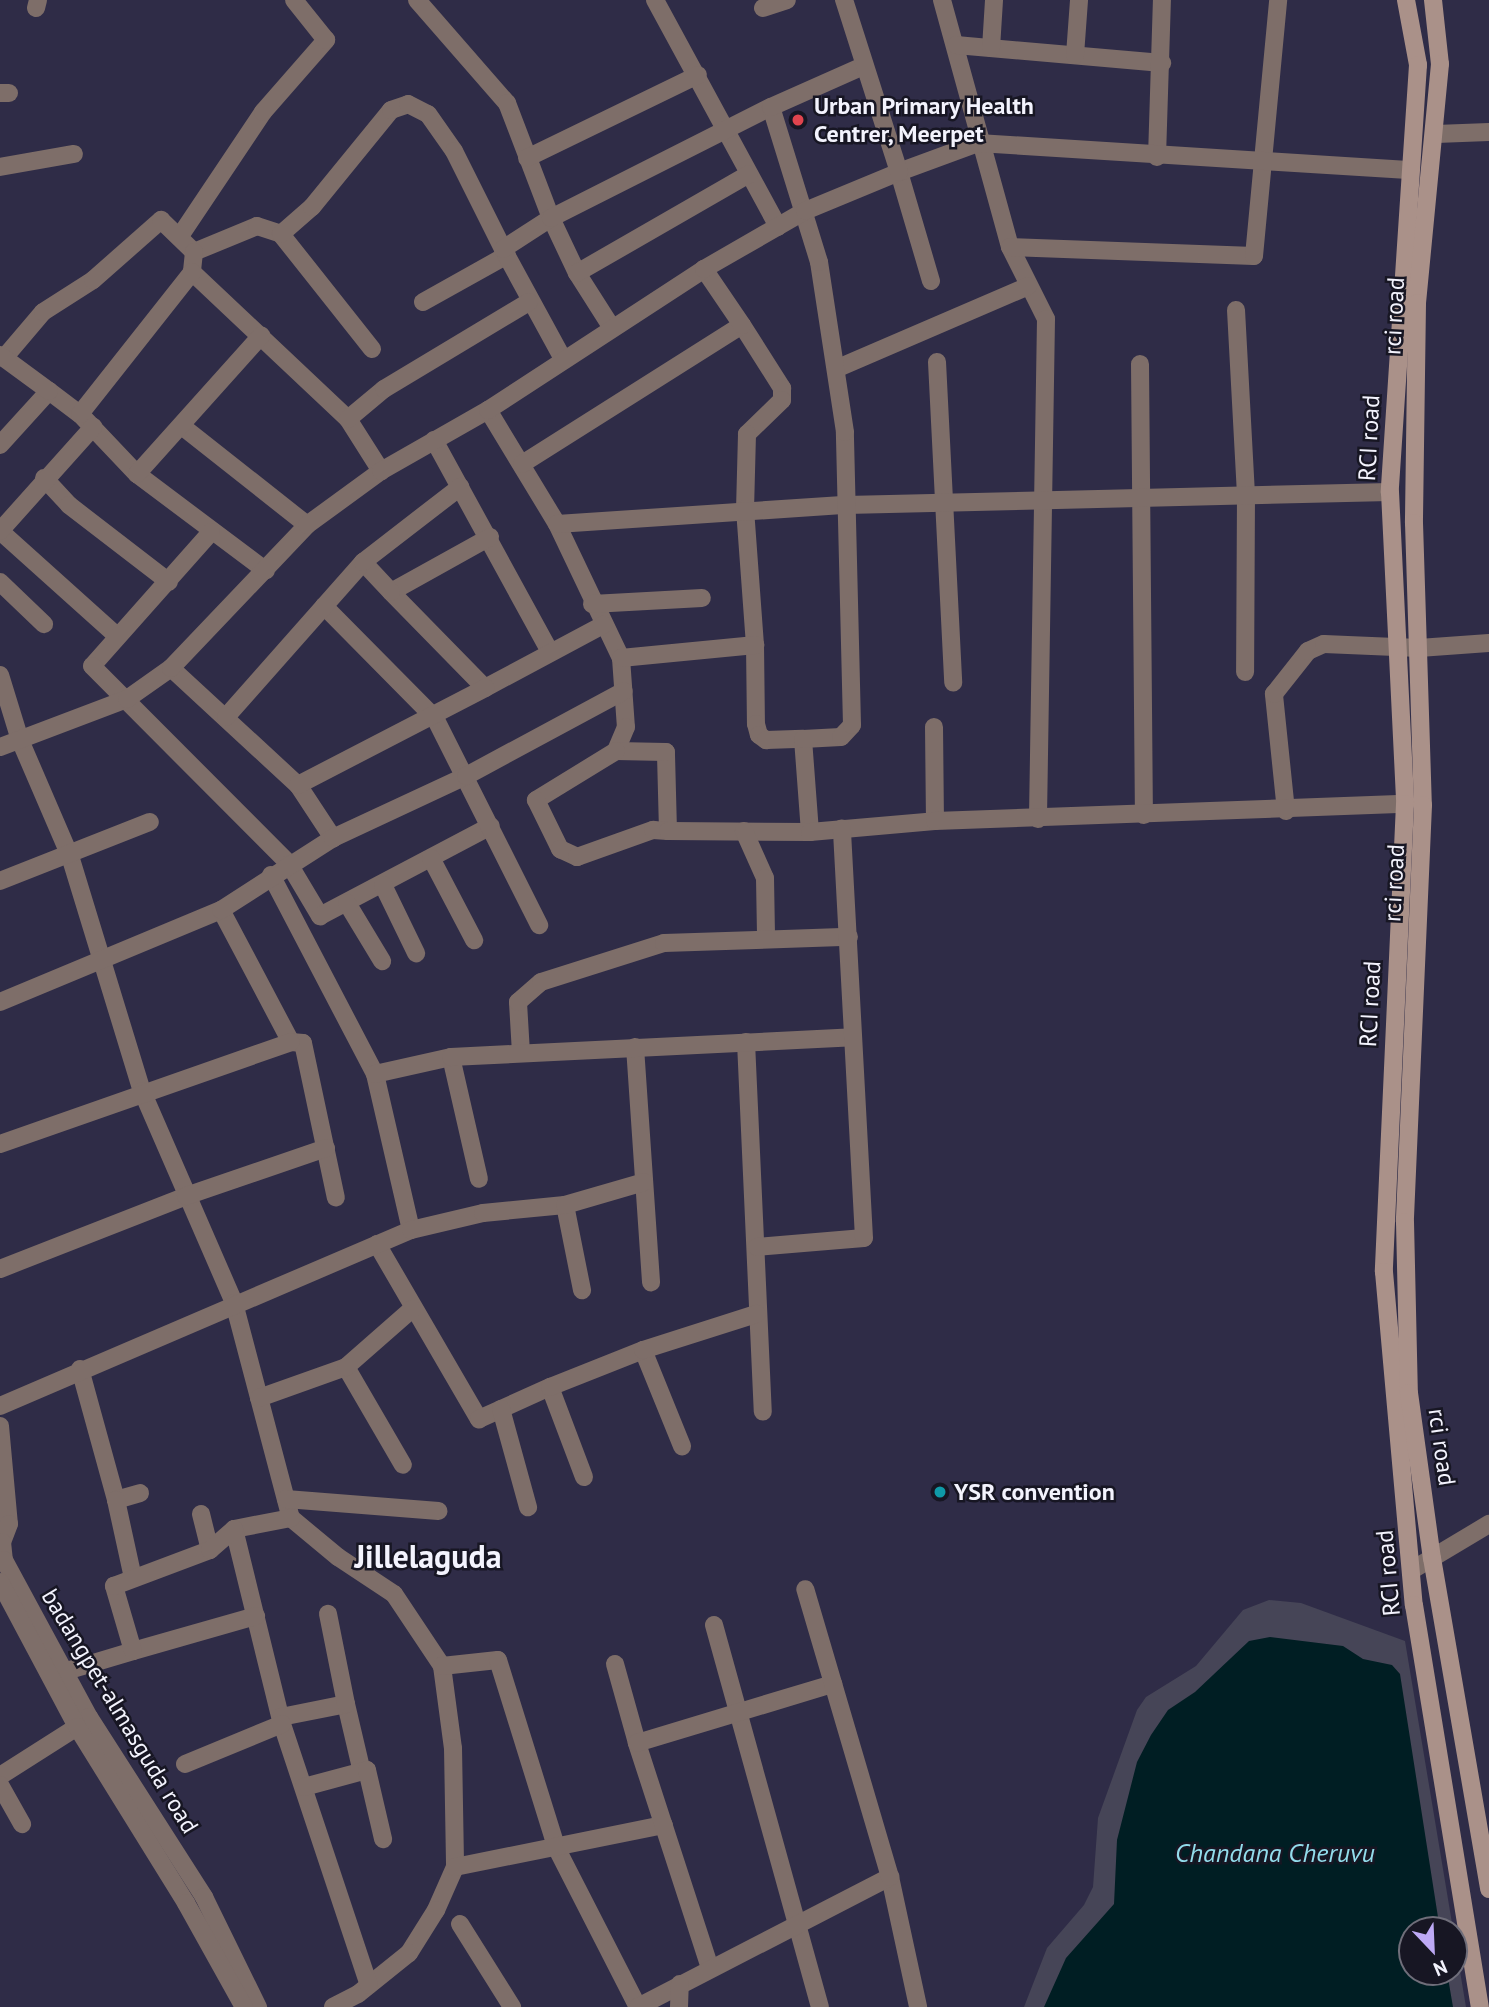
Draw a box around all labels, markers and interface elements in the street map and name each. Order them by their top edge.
place label: Urban Primary Health Centrer, Meerpet [814,92,1035,148]
marker: Urban Primary Health Centrer, Meerpet [788,110,808,130]
street label: rci road [1378,276,1410,356]
street label: RCI road [1352,394,1386,482]
street label: rci road [1378,843,1410,923]
street label: RCI road [1353,960,1387,1048]
street label: rci road [1422,1407,1462,1487]
place label: YSR convention [954,1478,1115,1506]
marker: YSR convention [932,1484,948,1500]
street label: RCI road [1370,1529,1406,1617]
district label: Jillelaguda [354,1537,502,1575]
street label: badangpet-almasguda road [36,1584,204,1838]
water label: Chandana Cheruvu [1175,1837,1375,1869]
north arrow [1398,1916,1468,1986]
text: N [1430,1955,1451,1982]

